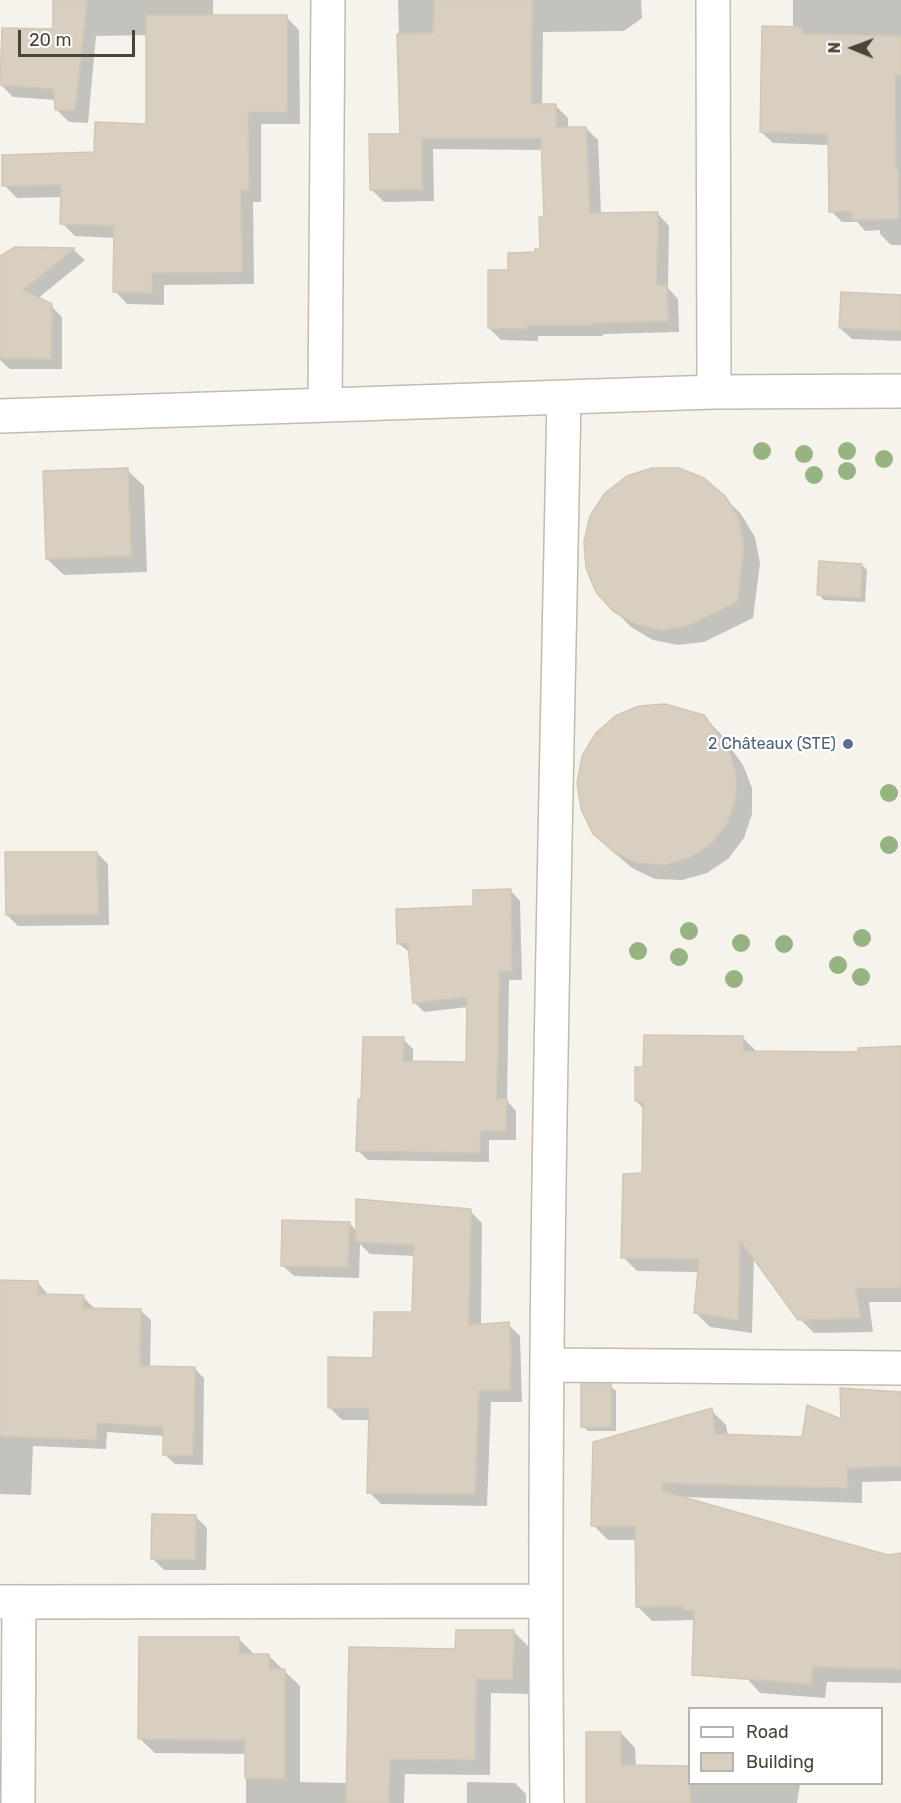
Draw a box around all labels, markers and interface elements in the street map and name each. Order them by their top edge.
scale bar [21,18,138,56]
north arrow [823,18,883,78]
text: 20 m [29,29,71,51]
text: N [825,42,844,54]
place label: 2 Châteaux (STE) [708,734,836,754]
marker: 2 Châteaux (STE) [841,737,855,751]
legend [688,1707,883,1785]
text: Road [746,1721,789,1743]
text: Building [746,1751,814,1773]

